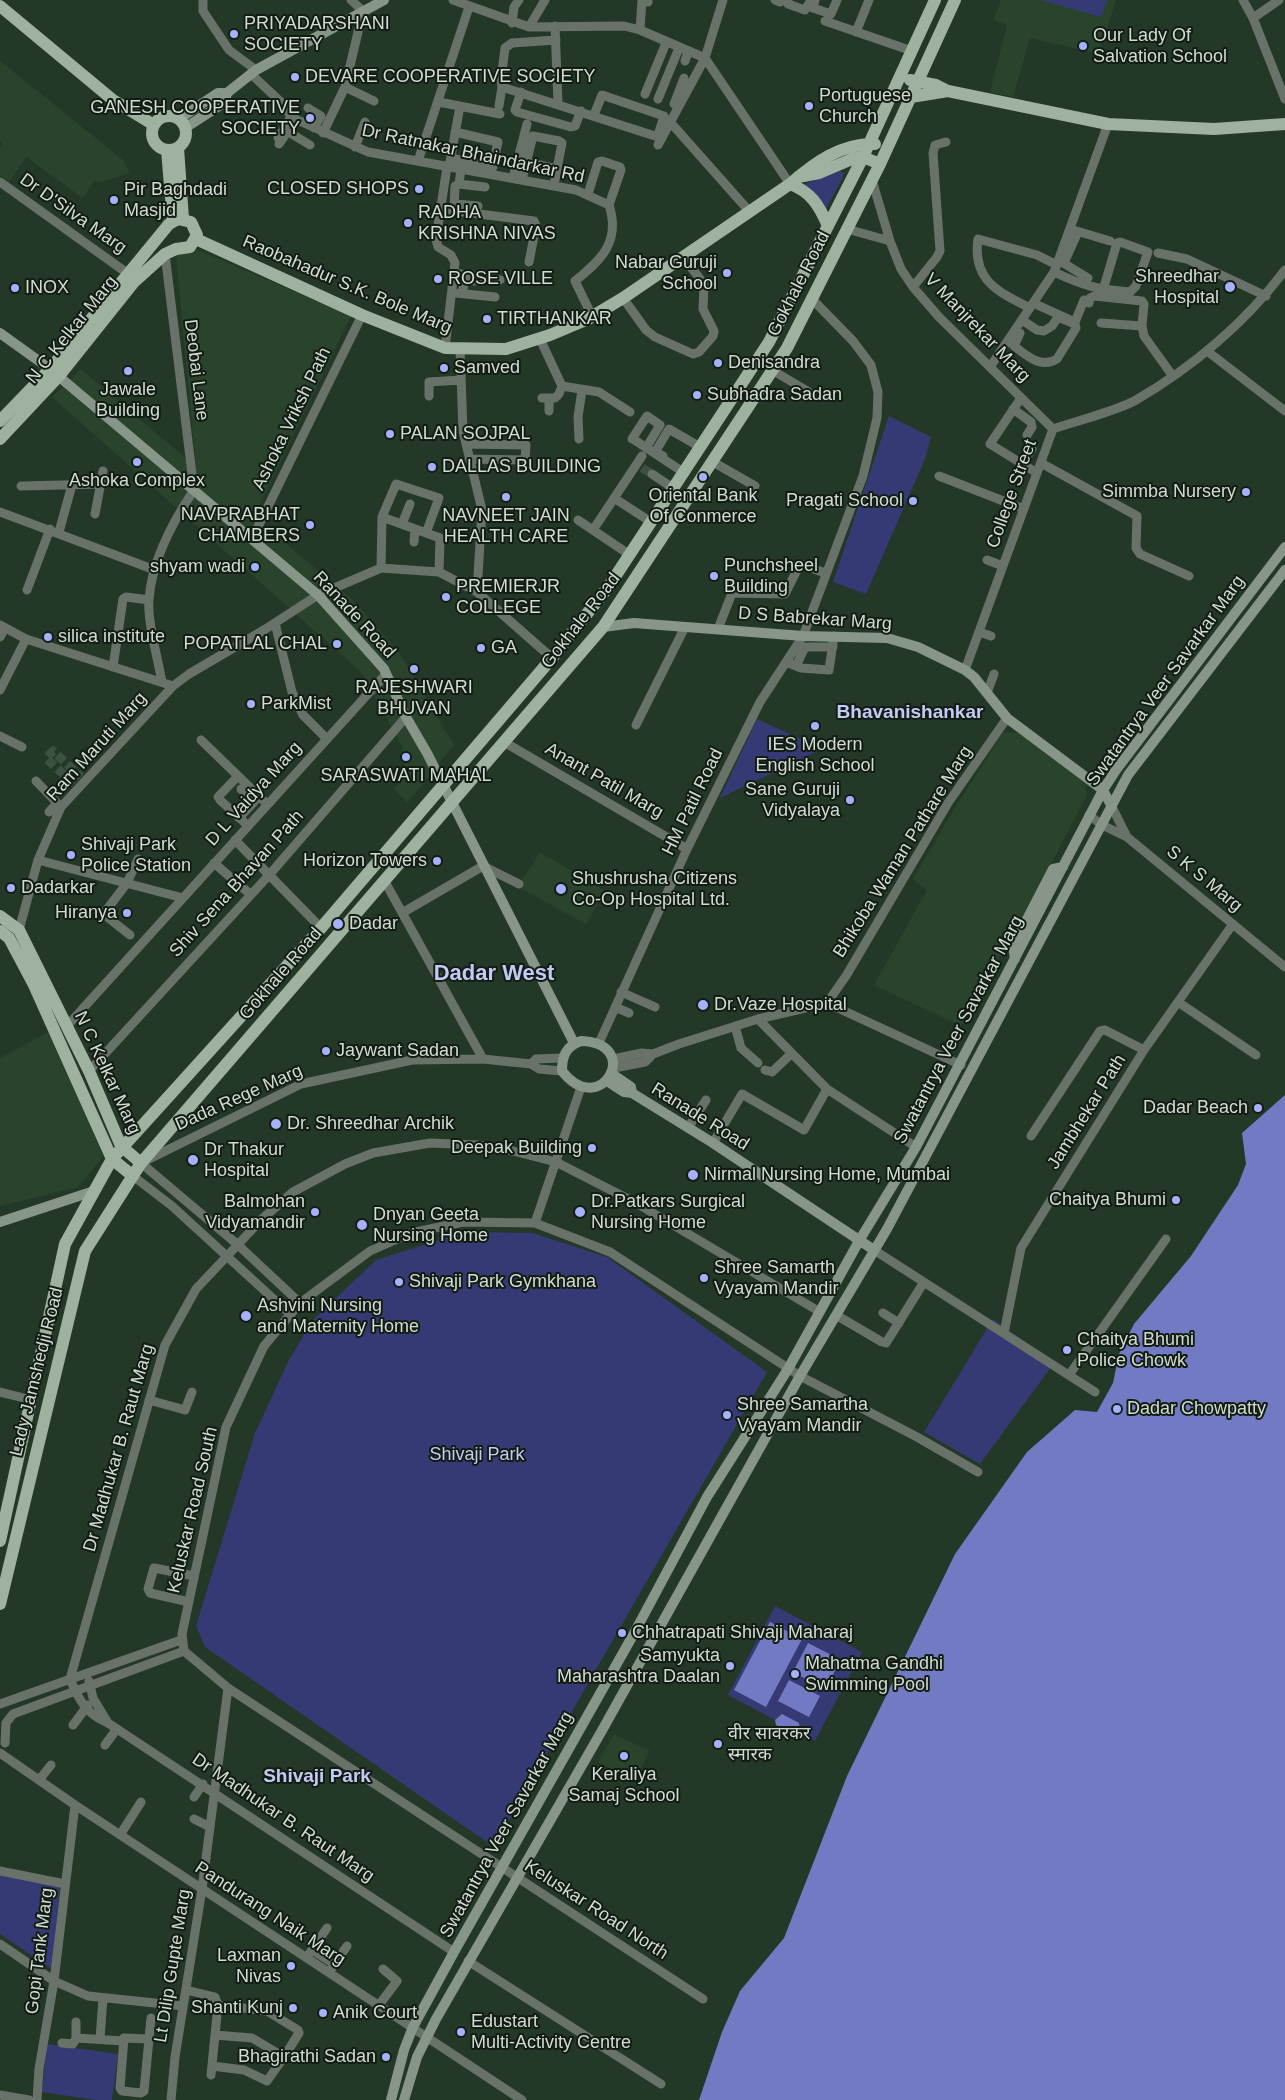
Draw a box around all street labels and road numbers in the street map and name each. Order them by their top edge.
street label: Dr Ratnakar Bhaindarkar Rd [360,120,586,188]
street label: Dr D'Silva Marg [15,169,131,259]
street label: Gokhale Road [763,228,835,340]
street label: Raobahadur S.K. Bole Marg [239,231,455,339]
street label: V Manjrekar Marg [920,269,1034,387]
street label: N C Kelkar Marg [22,272,122,388]
street label: Deobai Lane [179,318,213,422]
street label: Ashoka Vriksh Path [248,344,336,494]
street label: College Street [982,437,1042,551]
street label: Ranade Road [308,567,400,663]
street label: Gokhale Road [537,569,625,673]
street label: Swatantrya Veer Savarkar Marg [1082,571,1250,791]
street label: D S Babrekar Marg [737,603,893,635]
street label: Ram Maruti Marg [42,688,152,806]
street label: D L Vaidya Marg [202,737,306,851]
street label: Anant Patil Marg [541,738,667,824]
street label: Bhikoba Waman Pathare Marg [829,742,977,962]
street label: HM Patil Road [658,745,728,859]
street label: Shiv Sena Bhavan Path [165,806,309,962]
street label: S K S Marg [1162,841,1246,917]
street label: Swatantrya Veer Savarkar Marg [890,912,1028,1148]
street label: Gokhale Road [235,923,327,1025]
street label: N C Kelkar Marg [69,1008,145,1138]
street label: Jambhekar Path [1043,1051,1131,1173]
street label: Dada Rege Marg [172,1060,306,1136]
street label: Ranade Road [647,1078,753,1156]
street label: Lady Jamshedji Road [6,1285,68,1459]
street label: Dr Madhukar B. Raut Marg [79,1342,159,1554]
street label: Keluskar Road South [163,1425,223,1595]
street label: Swatantrya Veer Savarkar Marg [436,1708,578,1942]
street label: Dr Madhukar B. Raut Marg [188,1749,378,1887]
street label: Keluskar Road North [520,1855,672,1965]
street label: Pandurang Naik Marg [191,1857,349,1971]
street label: Gopi Tank Marg [22,1887,58,2015]
street label: Lt Dilip Gupte Marg [150,1888,196,2044]

